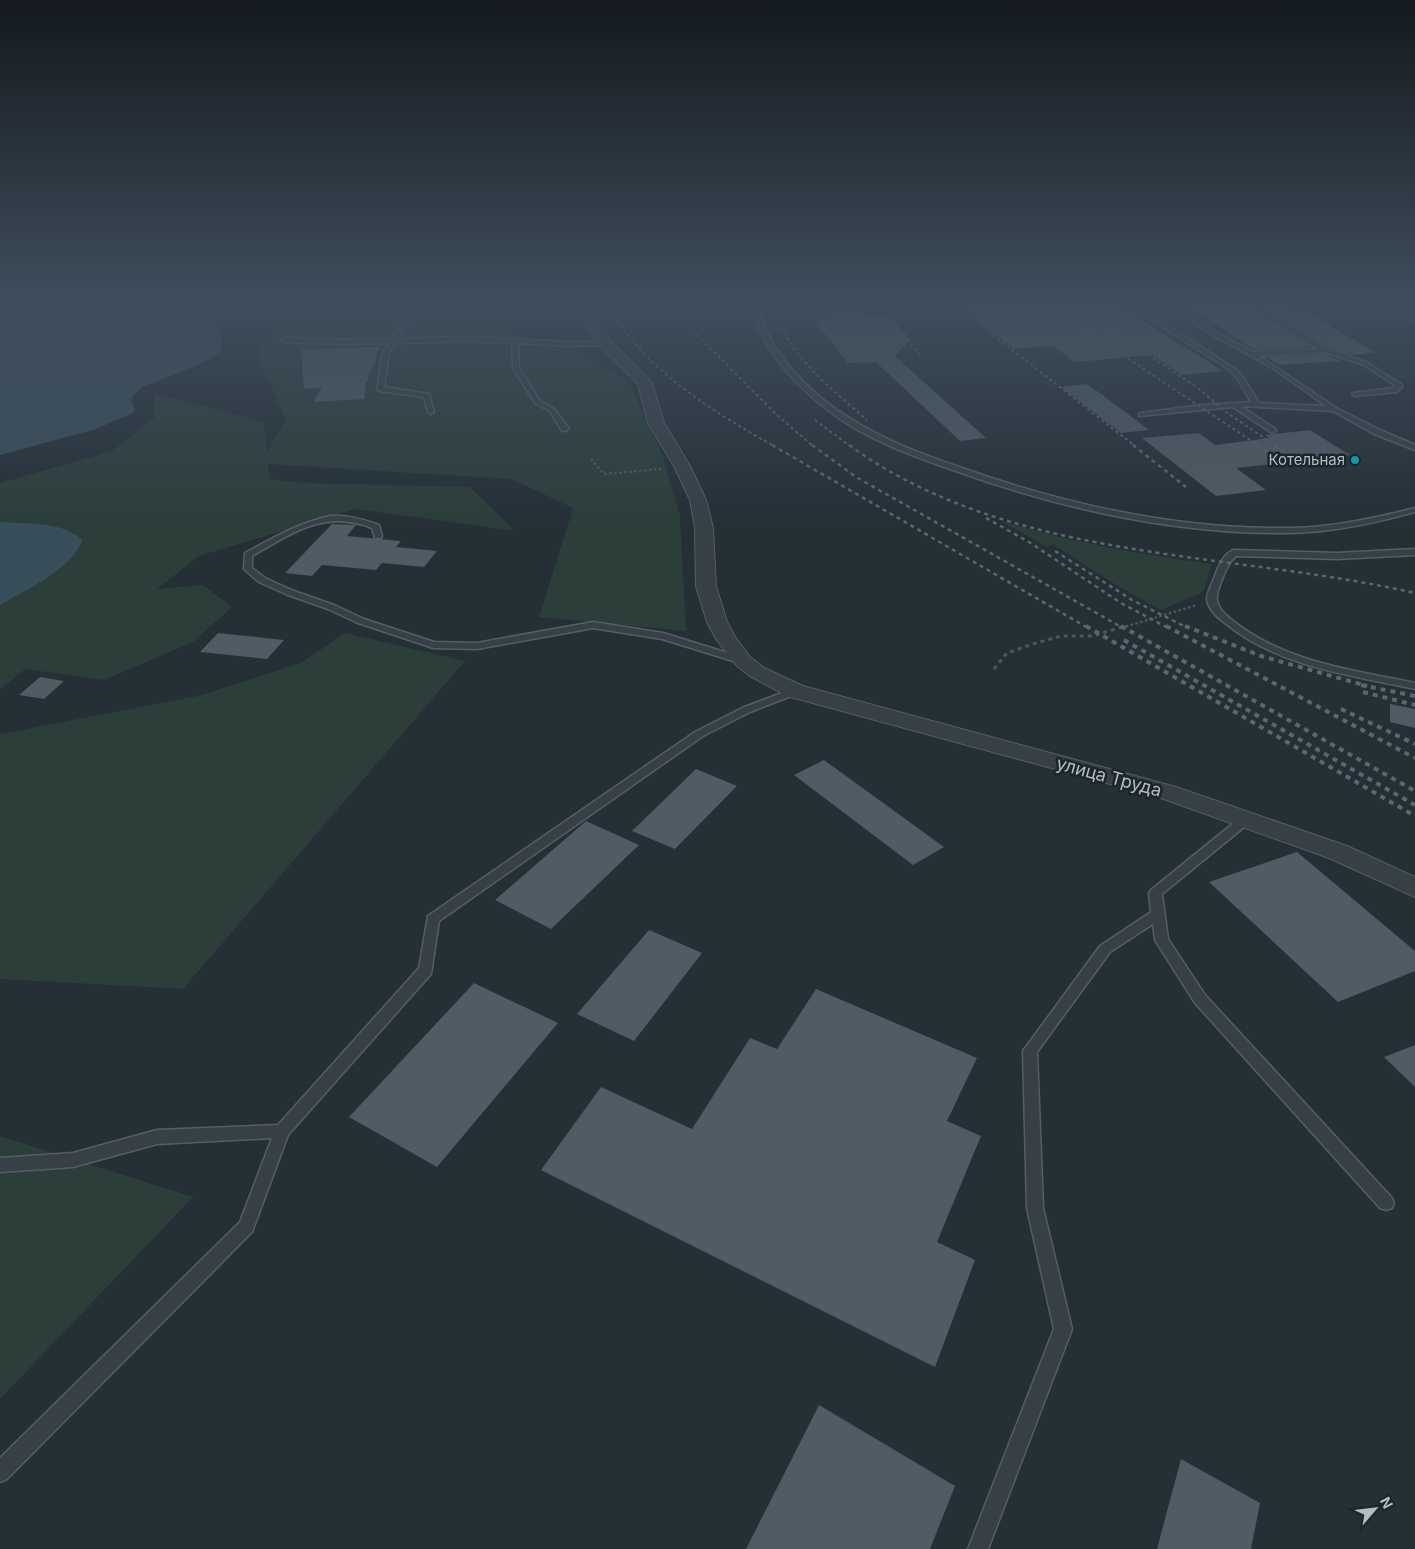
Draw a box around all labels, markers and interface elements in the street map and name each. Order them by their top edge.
place label: Котельная [1268,450,1345,469]
marker: Котельная [1349,454,1361,466]
street label: улица Труда [1054,752,1164,801]
north arrow [1350,1484,1400,1534]
text: N [1377,1494,1397,1511]

